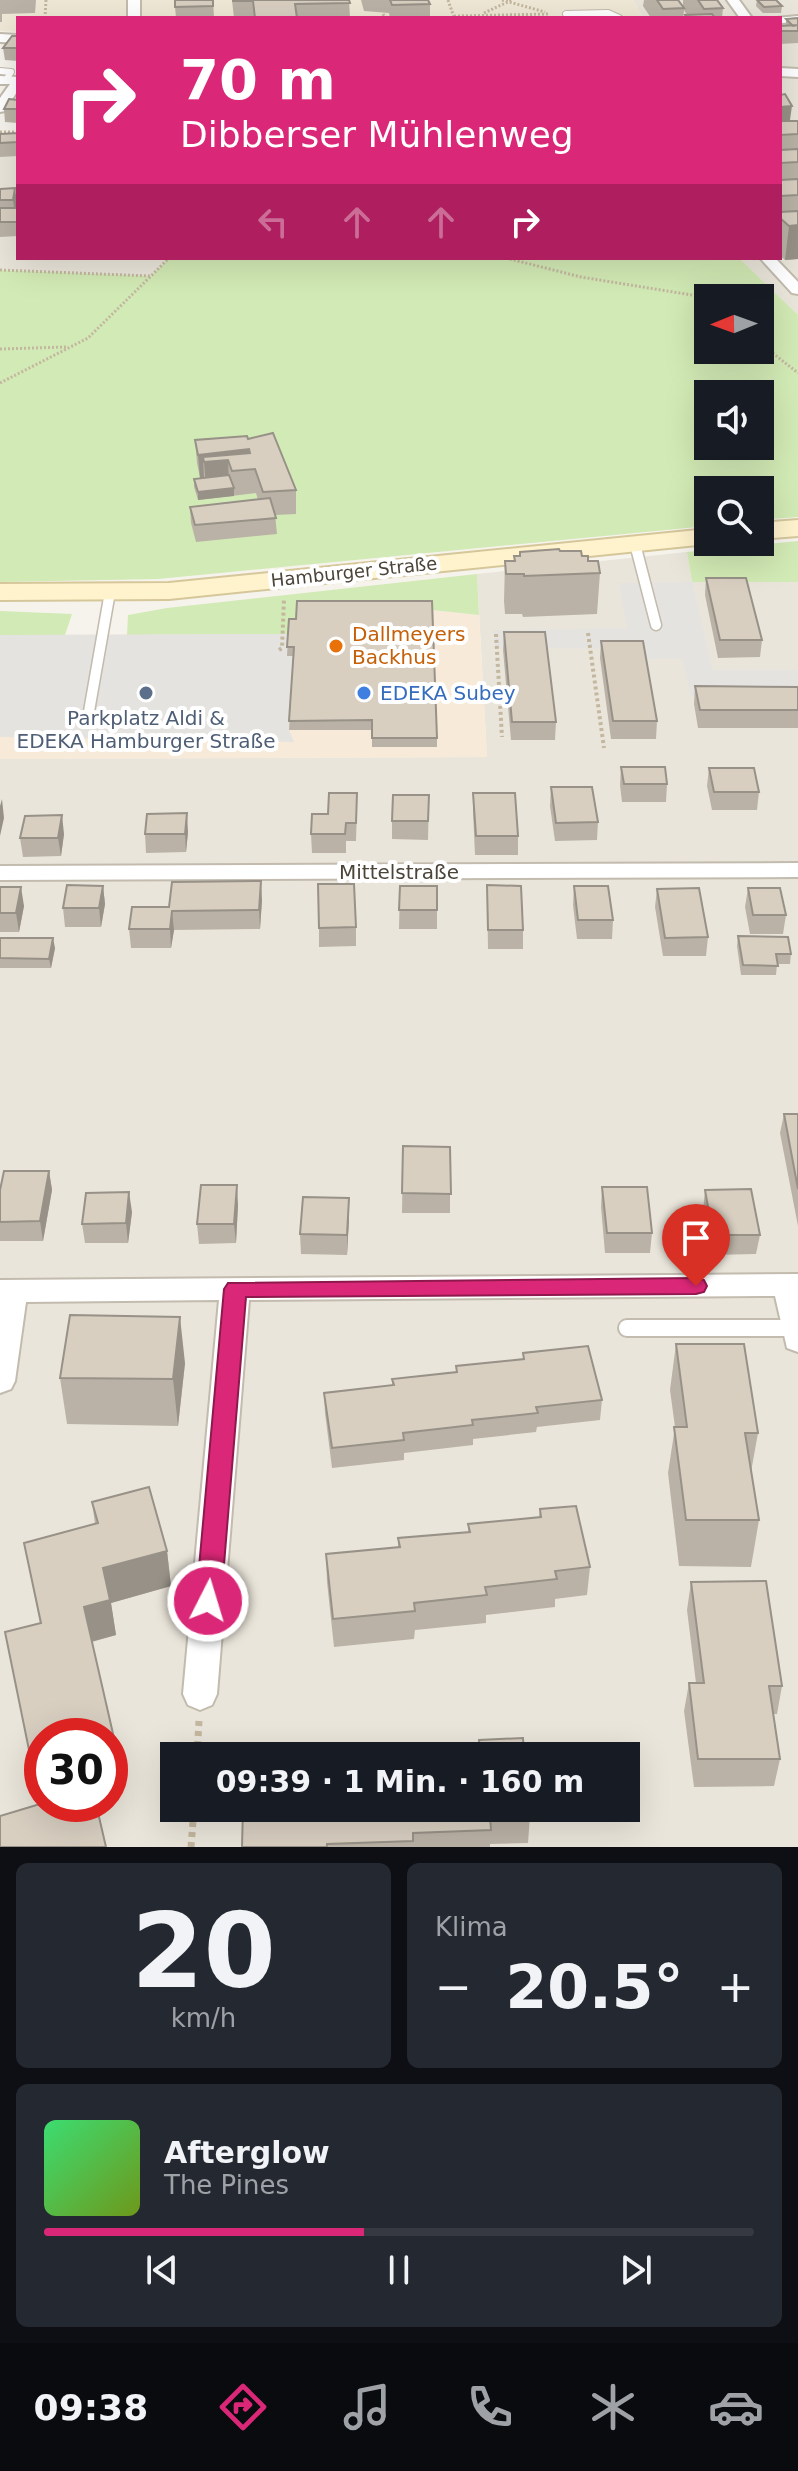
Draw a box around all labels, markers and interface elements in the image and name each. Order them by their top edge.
text: 70 m [180,47,336,112]
icon: right [48,48,152,152]
text: Dibberser Mühlenweg [180,114,574,155]
icon: left [251,200,295,244]
icon: ahead [335,200,379,244]
icon: ahead [419,200,463,244]
icon: right [503,200,547,244]
north arrow [694,284,774,364]
map controls [694,284,774,556]
button: sound [694,380,774,460]
button: search [694,476,774,556]
street label: Hamburger Straße [270,552,438,591]
place label: Dallmeyers Backhus [352,622,465,669]
marker: Dallmeyers Backhus [327,637,345,655]
place label: EDEKA Subey [380,681,516,705]
marker: Parkplatz Aldi & EDEKA Hamburger Straße [137,684,155,702]
marker: EDEKA Subey [355,684,373,702]
place label: Parkplatz Aldi & EDEKA Hamburger Straße [17,706,276,753]
street label: Mittelstraße [339,860,459,884]
pin [662,1204,730,1286]
icon: arrive [674,1216,718,1260]
position arrow [166,1559,250,1643]
speed limit sign: 30 [24,1718,128,1822]
text: 09:39 · 1 Min. · 160 m [216,1764,584,1799]
text: 20 [131,1890,276,2012]
text: Klima [435,1912,508,1942]
text: 20.5° [505,1952,684,2022]
text: − [435,1961,472,2012]
text: + [717,1961,754,2012]
text: km/h [171,2003,236,2033]
text: Afterglow [164,2135,330,2170]
text: The Pines [164,2170,289,2200]
icon: previous [140,2248,184,2292]
icon: pause [377,2248,421,2292]
icon: next [614,2248,658,2292]
icon: directions [215,2379,271,2435]
icon: music [339,2379,395,2435]
icon: phone [462,2379,518,2435]
icon: climate [585,2379,641,2435]
icon: car [708,2379,764,2435]
text: 09:38 [34,2387,148,2428]

